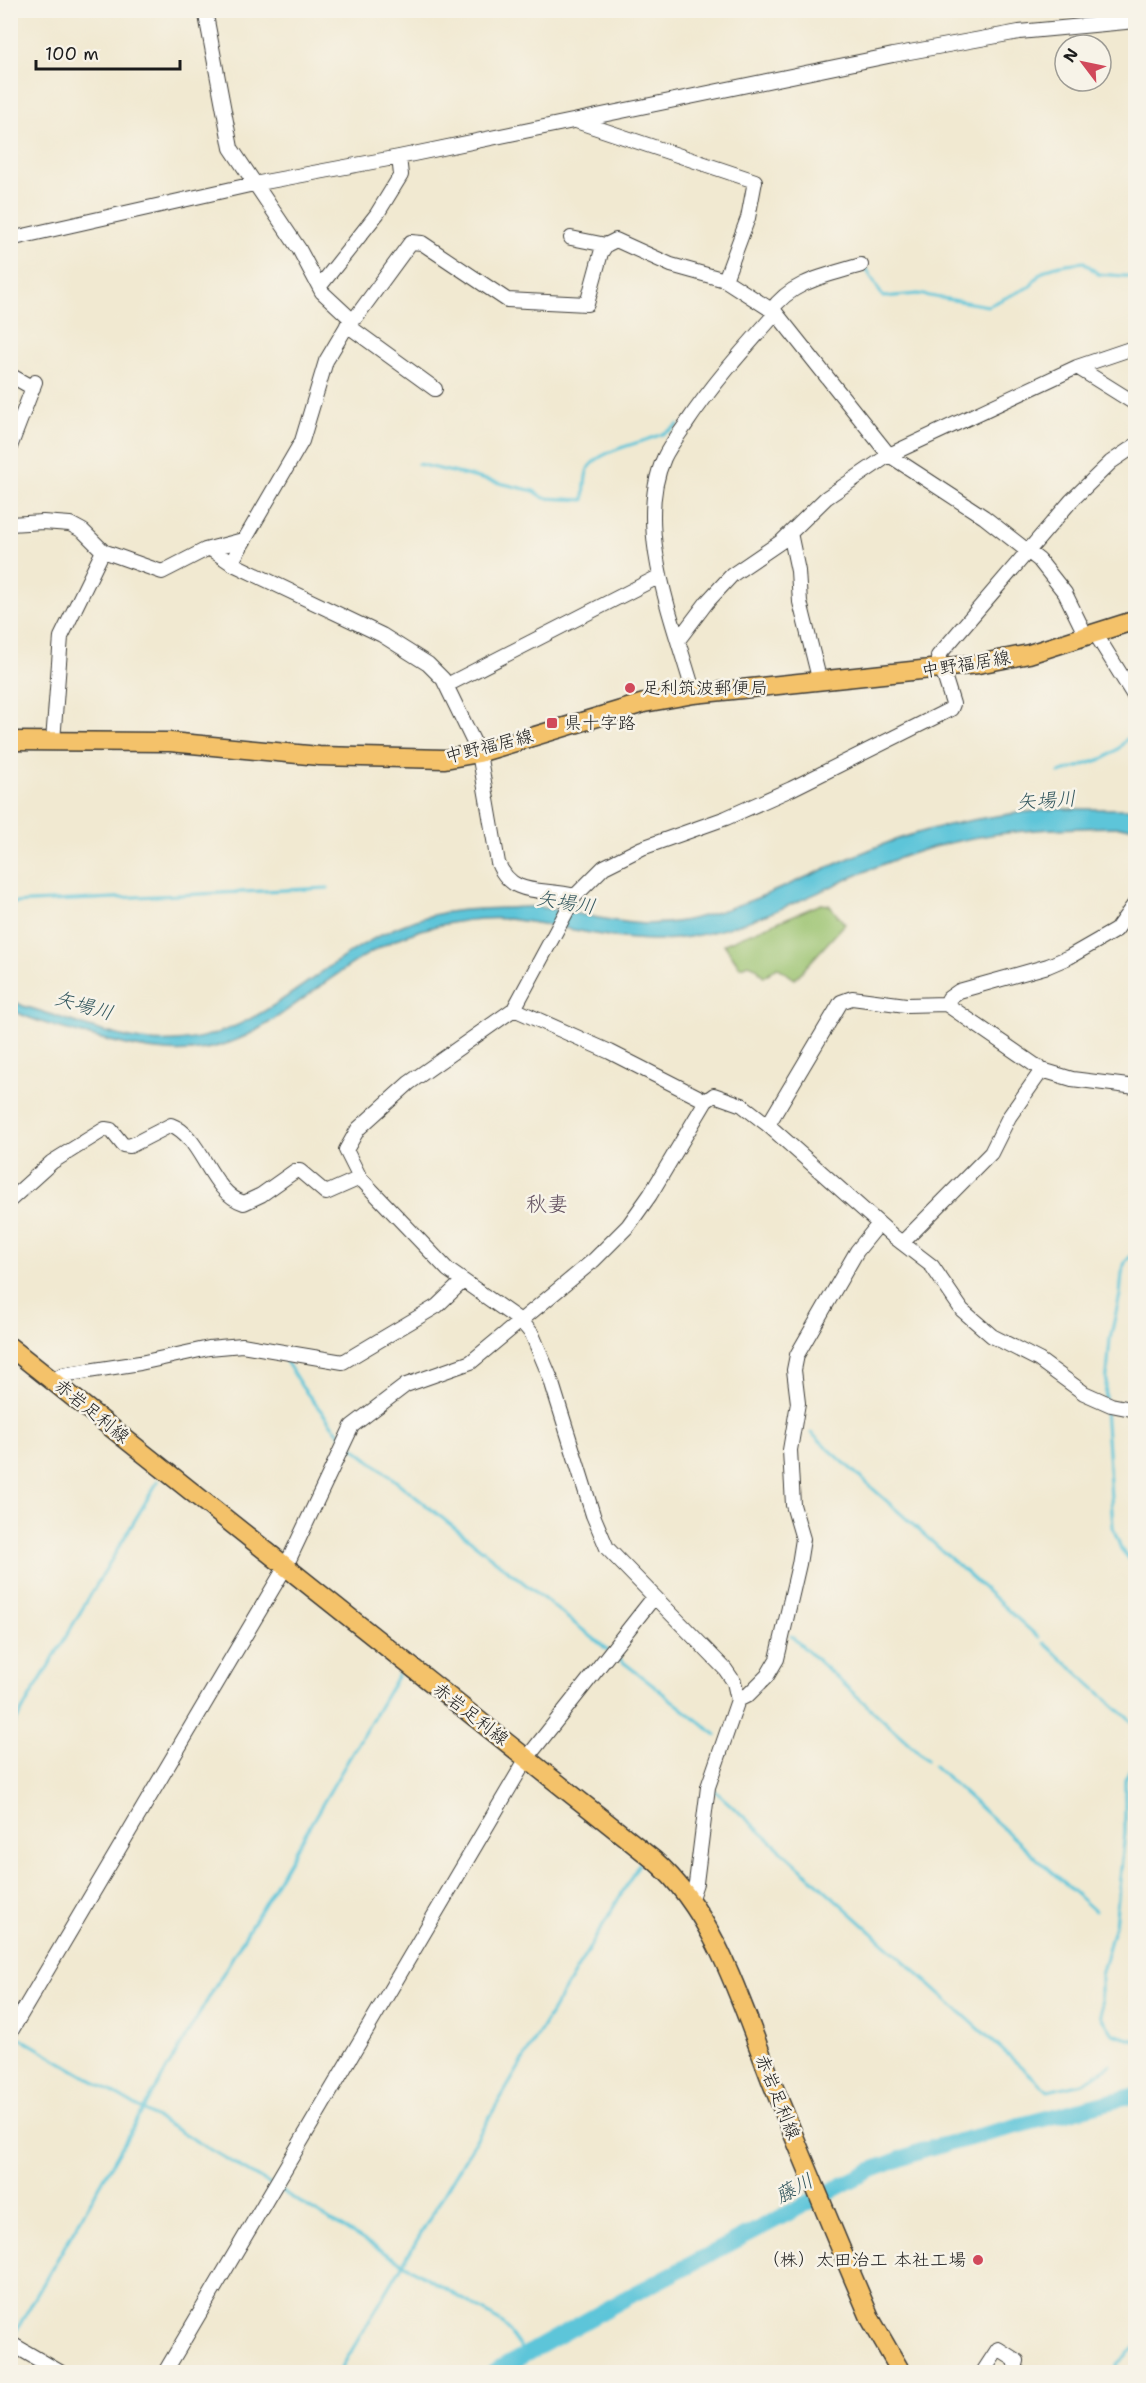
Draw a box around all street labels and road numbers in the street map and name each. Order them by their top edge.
street label: 中野福居線 [920,645,1012,683]
street label: 中野福居線 [442,723,536,769]
street label: 赤岩足利線 [49,1373,135,1449]
street label: 赤岩足利線 [428,1677,514,1751]
street label: 赤岩足利線 [750,2051,806,2143]

